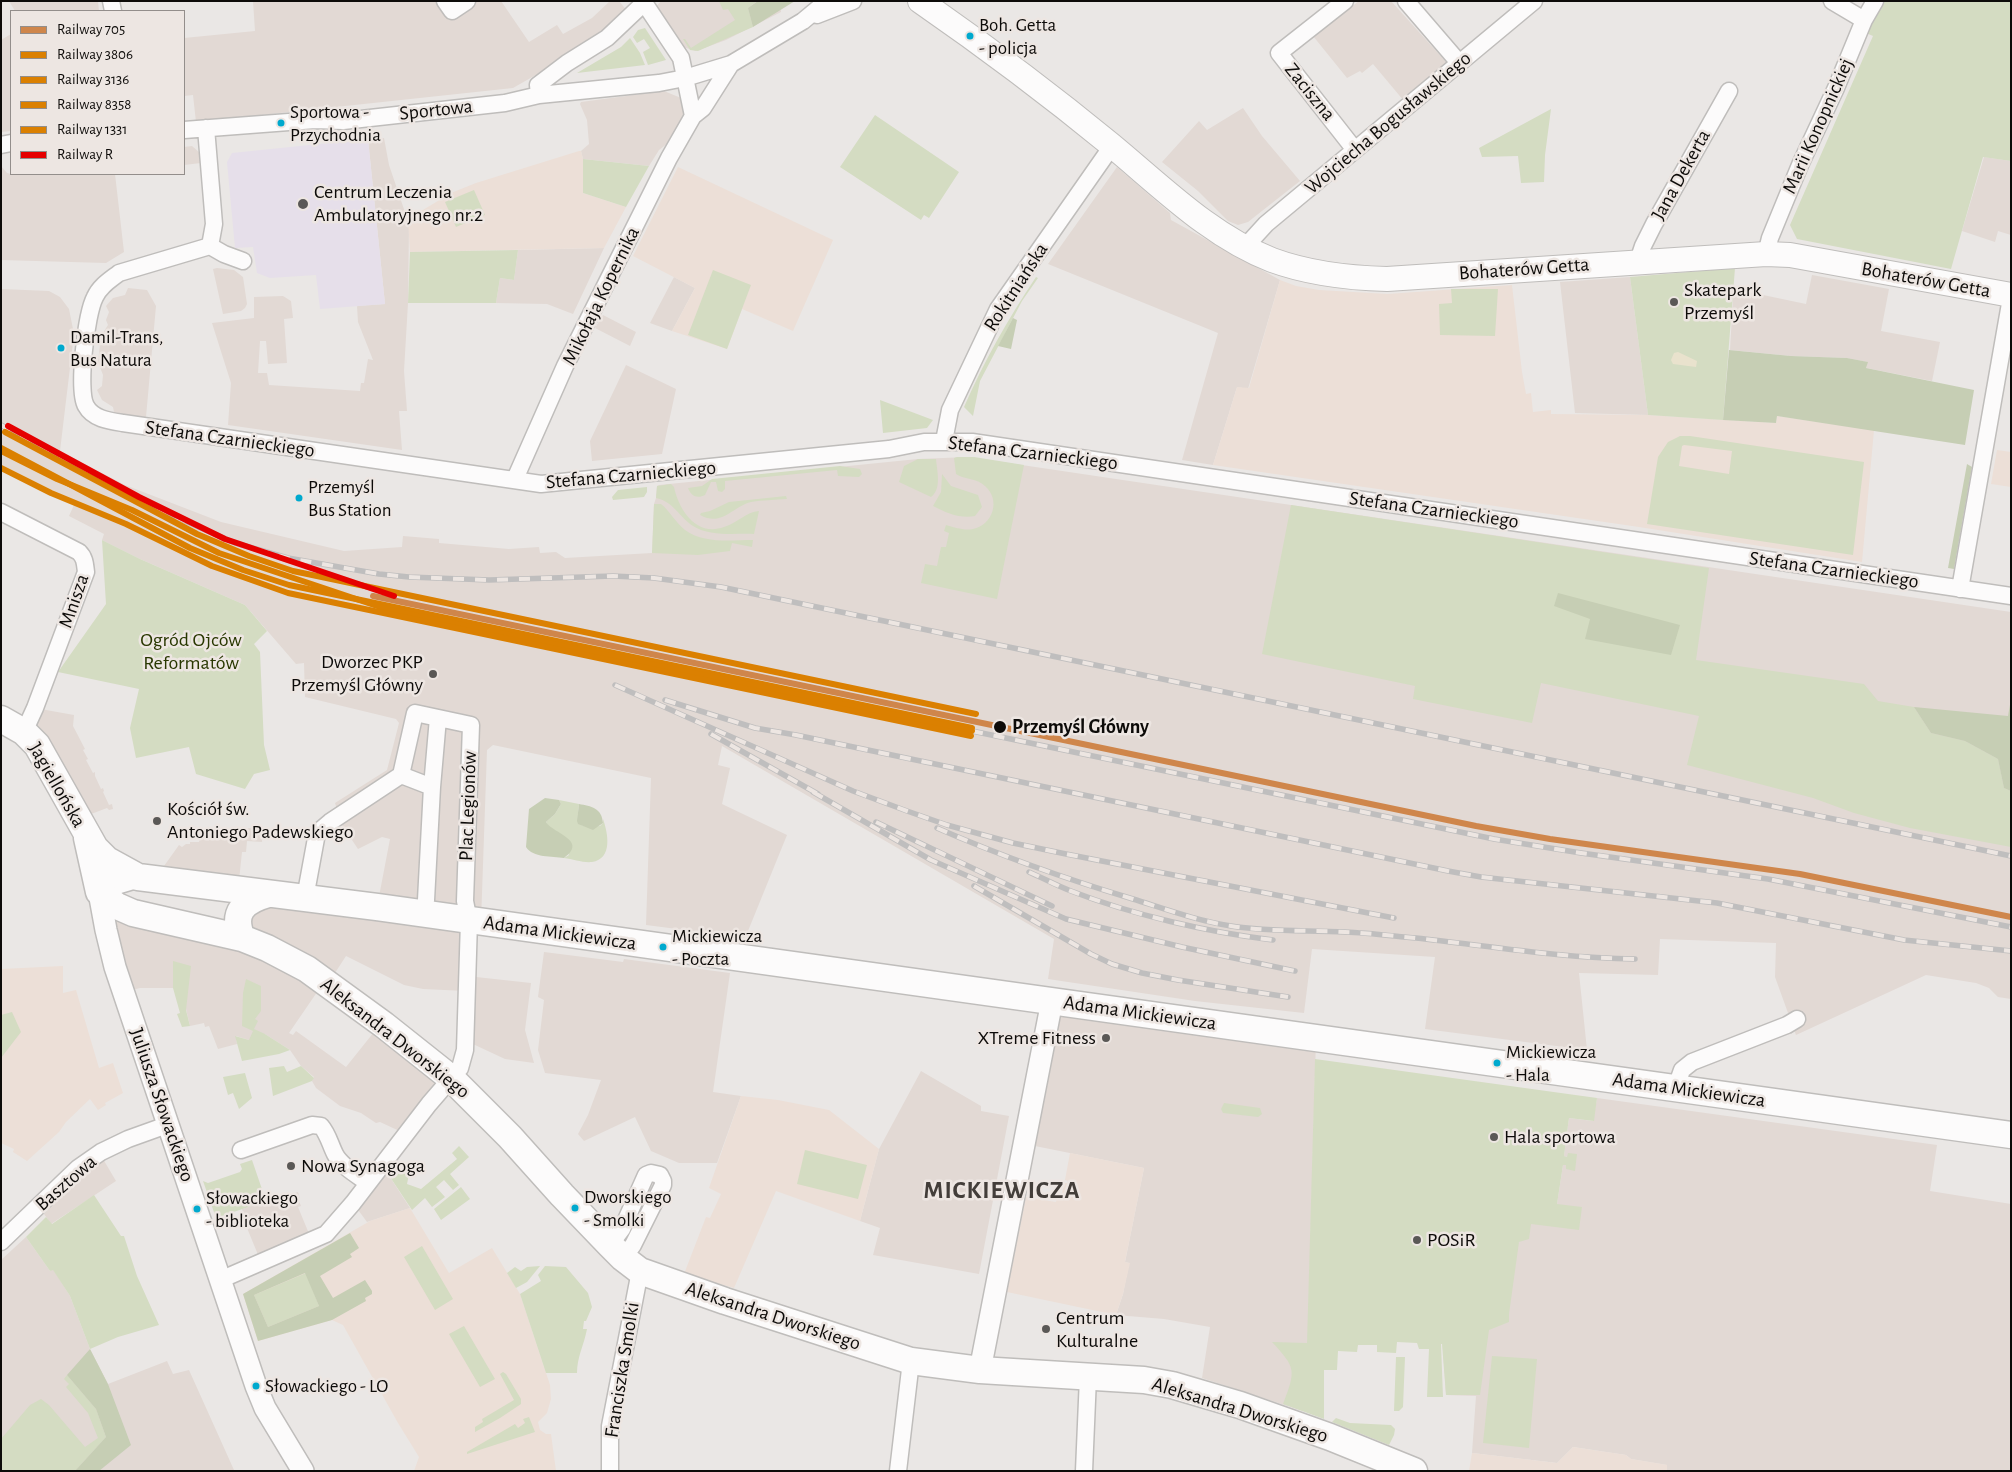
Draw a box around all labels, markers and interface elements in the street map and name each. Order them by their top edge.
legend [10,10,185,175]
place label: Boh. Getta - policja [979,14,1056,58]
text: Railway 705 [57,22,125,37]
marker: Boh. Getta - policja [965,31,975,41]
street label: Wojciecha Bogusławskiego [1300,46,1476,200]
text: Railway 3806 [57,47,133,62]
street label: Marii Konopnickiej [1777,55,1859,197]
street label: Zaciszna [1279,58,1341,126]
text: Railway 3136 [57,72,129,87]
street label: Sportowa [398,94,474,126]
text: Railway 8358 [57,97,131,112]
place label: Sportowa - Przychodnia [290,101,381,145]
marker: Sportowa - Przychodnia [276,118,286,128]
text: Railway 1331 [57,122,127,137]
street label: Jana Dekerta [1646,125,1716,225]
text: Railway R [57,147,113,162]
place label: Centrum Leczenia Ambulatoryjnego nr.2 [314,180,483,227]
marker: Centrum Leczenia Ambulatoryjnego nr.2 [296,197,310,211]
street label: Mikołaja Kopernika [557,223,645,369]
street label: Rokitniańska [979,238,1053,336]
street label: Bohaterów Getta [1458,252,1590,286]
street label: Bohaterów Getta [1859,257,1993,303]
place label: Skatepark Przemyśl [1684,278,1761,325]
marker: Skatepark Przemyśl [1668,296,1680,308]
place label: Damil-Trans, Bus Natura [70,326,163,370]
marker: Damil-Trans, Bus Natura [56,343,66,353]
street label: Stefana Czarnieckiego [144,415,316,463]
street label: Stefana Czarnieckiego [947,431,1119,475]
street label: Stefana Czarnieckiego [545,456,717,494]
place label: Przemyśl Bus Station [308,476,391,520]
street label: Stefana Czarnieckiego [1348,486,1520,534]
marker: Przemyśl Bus Station [294,493,304,503]
street label: Stefana Czarnieckiego [1748,546,1920,594]
street label: Mnisza [54,571,94,631]
park label: Ogród Ojców Reformatów [140,628,242,675]
place label: Dworzec PKP Przemyśl Główny [291,650,423,697]
marker: Dworzec PKP Przemyśl Główny [427,668,439,680]
place label: Przemyśl Główny [1012,715,1149,739]
marker: Przemyśl Główny [992,719,1008,735]
street label: Jagiellońska [23,738,91,832]
street label: Plac Legionów [454,751,482,861]
place label: Kościół św. Antoniego Padewskiego [167,797,354,844]
marker: Kościół św. Antoniego Padewskiego [151,815,163,827]
street label: Adama Mickiewicza [482,910,638,956]
place label: Mickiewicza - Poczta [672,925,762,969]
marker: Mickiewicza - Poczta [658,942,668,952]
street label: Aleksandra Dworskiego [316,972,474,1104]
street label: Adama Mickiewicza [1062,990,1218,1036]
street label: Juliusza Słowackiego [124,1025,200,1185]
place label: XTreme Fitness [977,1026,1096,1050]
marker: XTreme Fitness [1100,1032,1112,1044]
place label: Mickiewicza - Hala [1506,1041,1596,1085]
marker: Mickiewicza - Hala [1492,1058,1502,1068]
street label: Adama Mickiewicza [1611,1067,1767,1113]
place label: Hala sportowa [1504,1125,1616,1149]
marker: Hala sportowa [1488,1131,1500,1143]
street label: Basztowa [30,1150,102,1216]
place label: Nowa Synagoga [301,1154,425,1178]
marker: Nowa Synagoga [285,1160,297,1172]
district label: MICKIEWICZA [922,1175,1082,1205]
place label: Dworskiego - Smolki [584,1186,672,1230]
place label: Słowackiego - biblioteka [206,1187,298,1231]
marker: Dworskiego - Smolki [570,1203,580,1213]
marker: Słowackiego - biblioteka [192,1204,202,1214]
place label: POSiR [1427,1228,1475,1252]
marker: POSiR [1411,1234,1423,1246]
street label: Aleksandra Dworskiego [682,1276,864,1356]
street label: Franciszka Smolki [599,1300,645,1440]
place label: Centrum Kulturalne [1056,1306,1138,1353]
marker: Centrum Kulturalne [1040,1323,1052,1335]
street label: Aleksandra Dworskiego [1149,1372,1331,1448]
place label: Słowackiego - LO [265,1375,388,1397]
marker: Słowackiego - LO [251,1381,261,1391]

